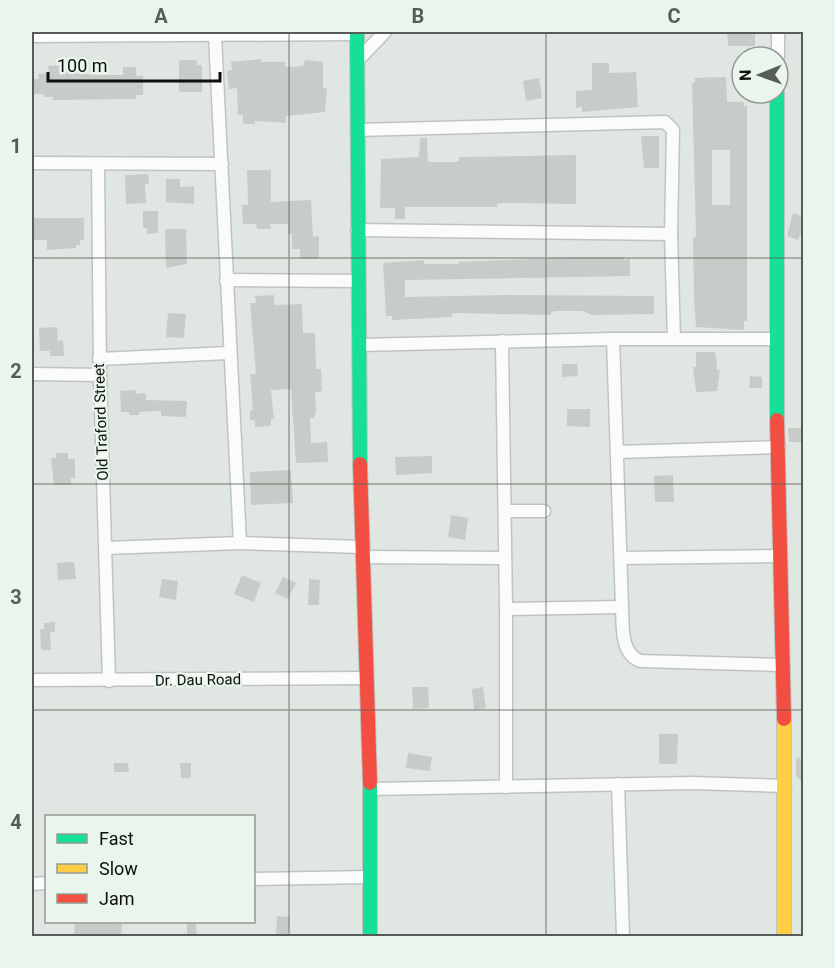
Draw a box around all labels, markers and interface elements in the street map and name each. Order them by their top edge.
text: A [154,4,168,28]
text: B [412,4,424,28]
text: C [667,4,681,28]
scale bar [48,45,220,83]
north arrow [730,45,790,105]
text: 100 m [57,55,108,76]
text: N [736,69,755,81]
text: 1 [10,134,22,158]
text: 2 [10,359,22,383]
street label: Old Traford Street [90,363,112,481]
text: 3 [10,585,22,609]
street label: Dr. Dau Road [155,670,241,690]
text: 4 [10,810,22,834]
legend [45,815,255,923]
text: Fast [99,828,134,849]
text: Slow [99,858,138,879]
text: Jam [99,888,135,909]

